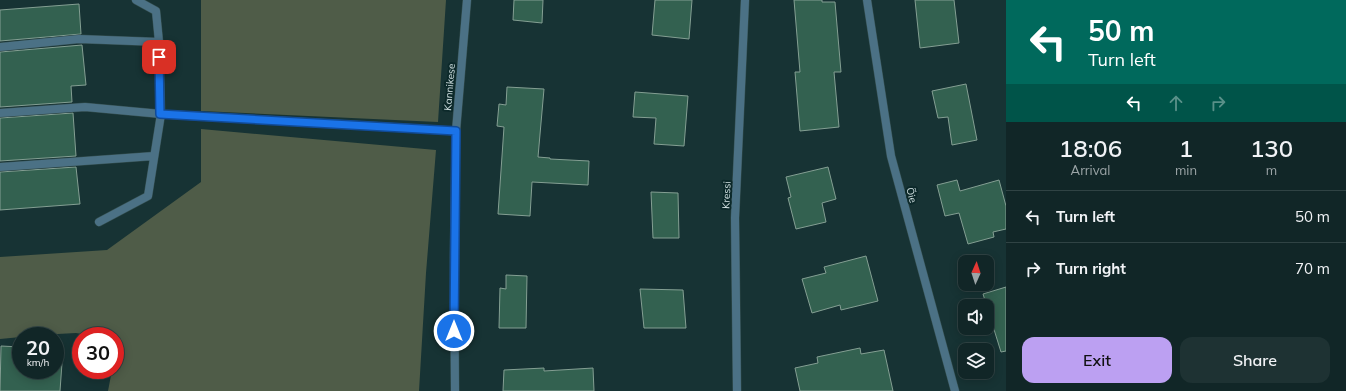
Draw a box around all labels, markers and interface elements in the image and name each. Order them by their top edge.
text: 50 m [1088,13,1154,48]
icon: left [1022,16,1074,68]
pin [142,40,176,74]
icon: arrive [148,46,170,68]
text: Turn left [1088,48,1156,71]
street label: Kannikese [441,63,458,111]
icon: left [1123,92,1145,114]
icon: ahead [1165,92,1187,114]
icon: right [1207,92,1229,114]
text: 18:06 [1059,133,1122,163]
text: 1 [1179,133,1193,163]
text: 130 [1250,133,1293,163]
text: Arrival [1071,162,1110,178]
text: min [1175,162,1197,178]
text: m [1266,162,1277,178]
street label: Kressi [719,181,734,209]
street label: Õie [903,186,920,204]
icon: left [1022,206,1044,228]
text: Turn left [1056,207,1115,226]
text: 50 m [1295,207,1330,226]
north arrow [958,255,994,291]
map controls [958,255,994,379]
icon: right [1022,258,1044,280]
text: Turn right [1056,259,1126,278]
text: 70 m [1295,259,1330,278]
button: sound [958,299,994,335]
position arrow [433,310,475,352]
speed limit sign: 30 [72,327,124,379]
text: 20 [26,335,50,360]
button: Exit [1022,337,1172,383]
button: Share [1180,337,1330,383]
button: layers [958,343,994,379]
text: km/h [27,356,49,369]

